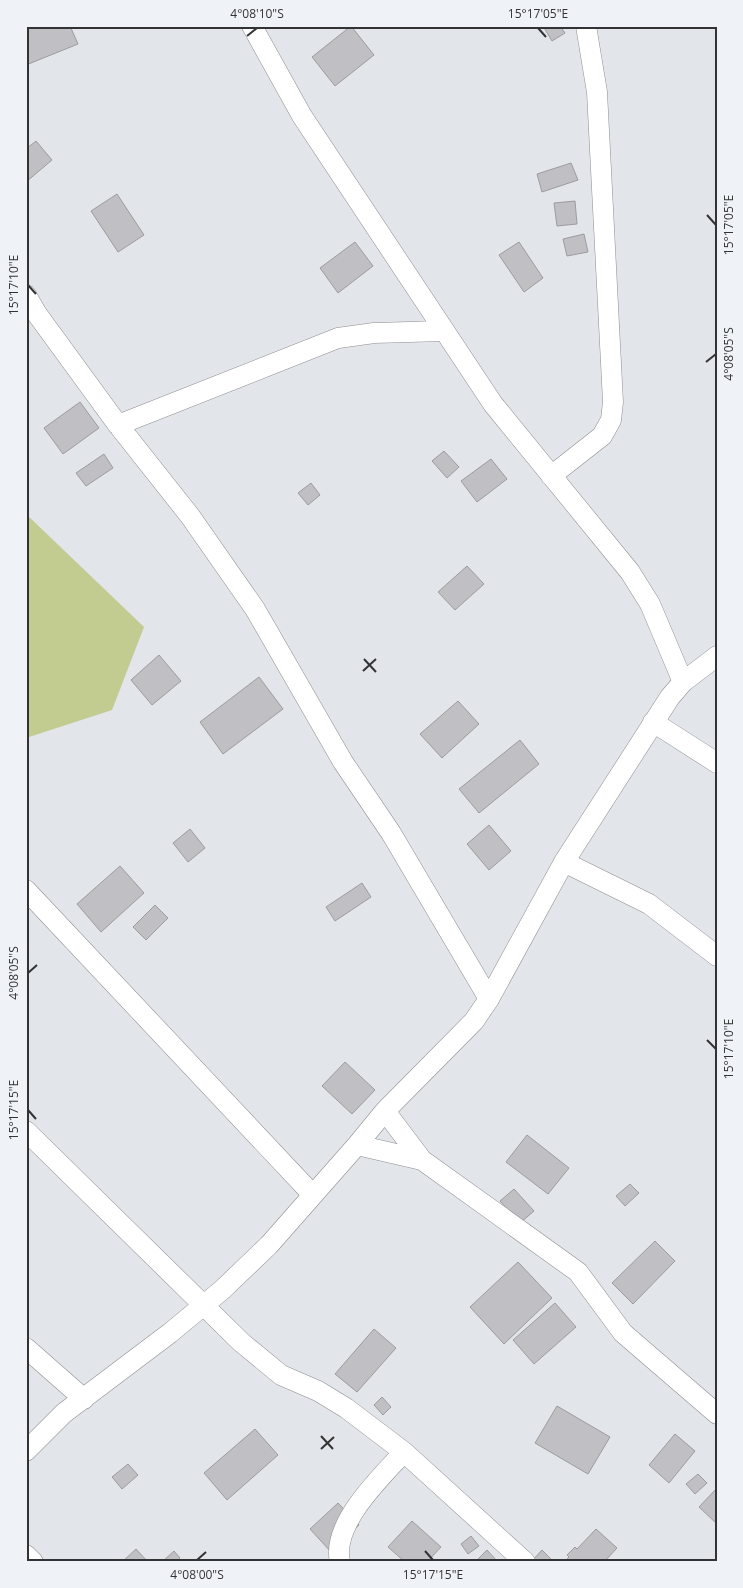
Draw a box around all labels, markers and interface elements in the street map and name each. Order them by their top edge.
text: 4°08'10"S [230,5,284,22]
text: 15°17'05"E [508,5,568,22]
text: 15°17'05"E [720,195,737,255]
text: 15°17'10"E [5,255,22,315]
text: 4°08'05"S [720,327,737,381]
text: 4°08'05"S [5,946,22,1000]
text: 15°17'10"E [720,1019,737,1079]
text: 15°17'15"E [5,1080,22,1140]
text: 4°08'00"S [170,1566,224,1583]
text: 15°17'15"E [403,1566,463,1583]

